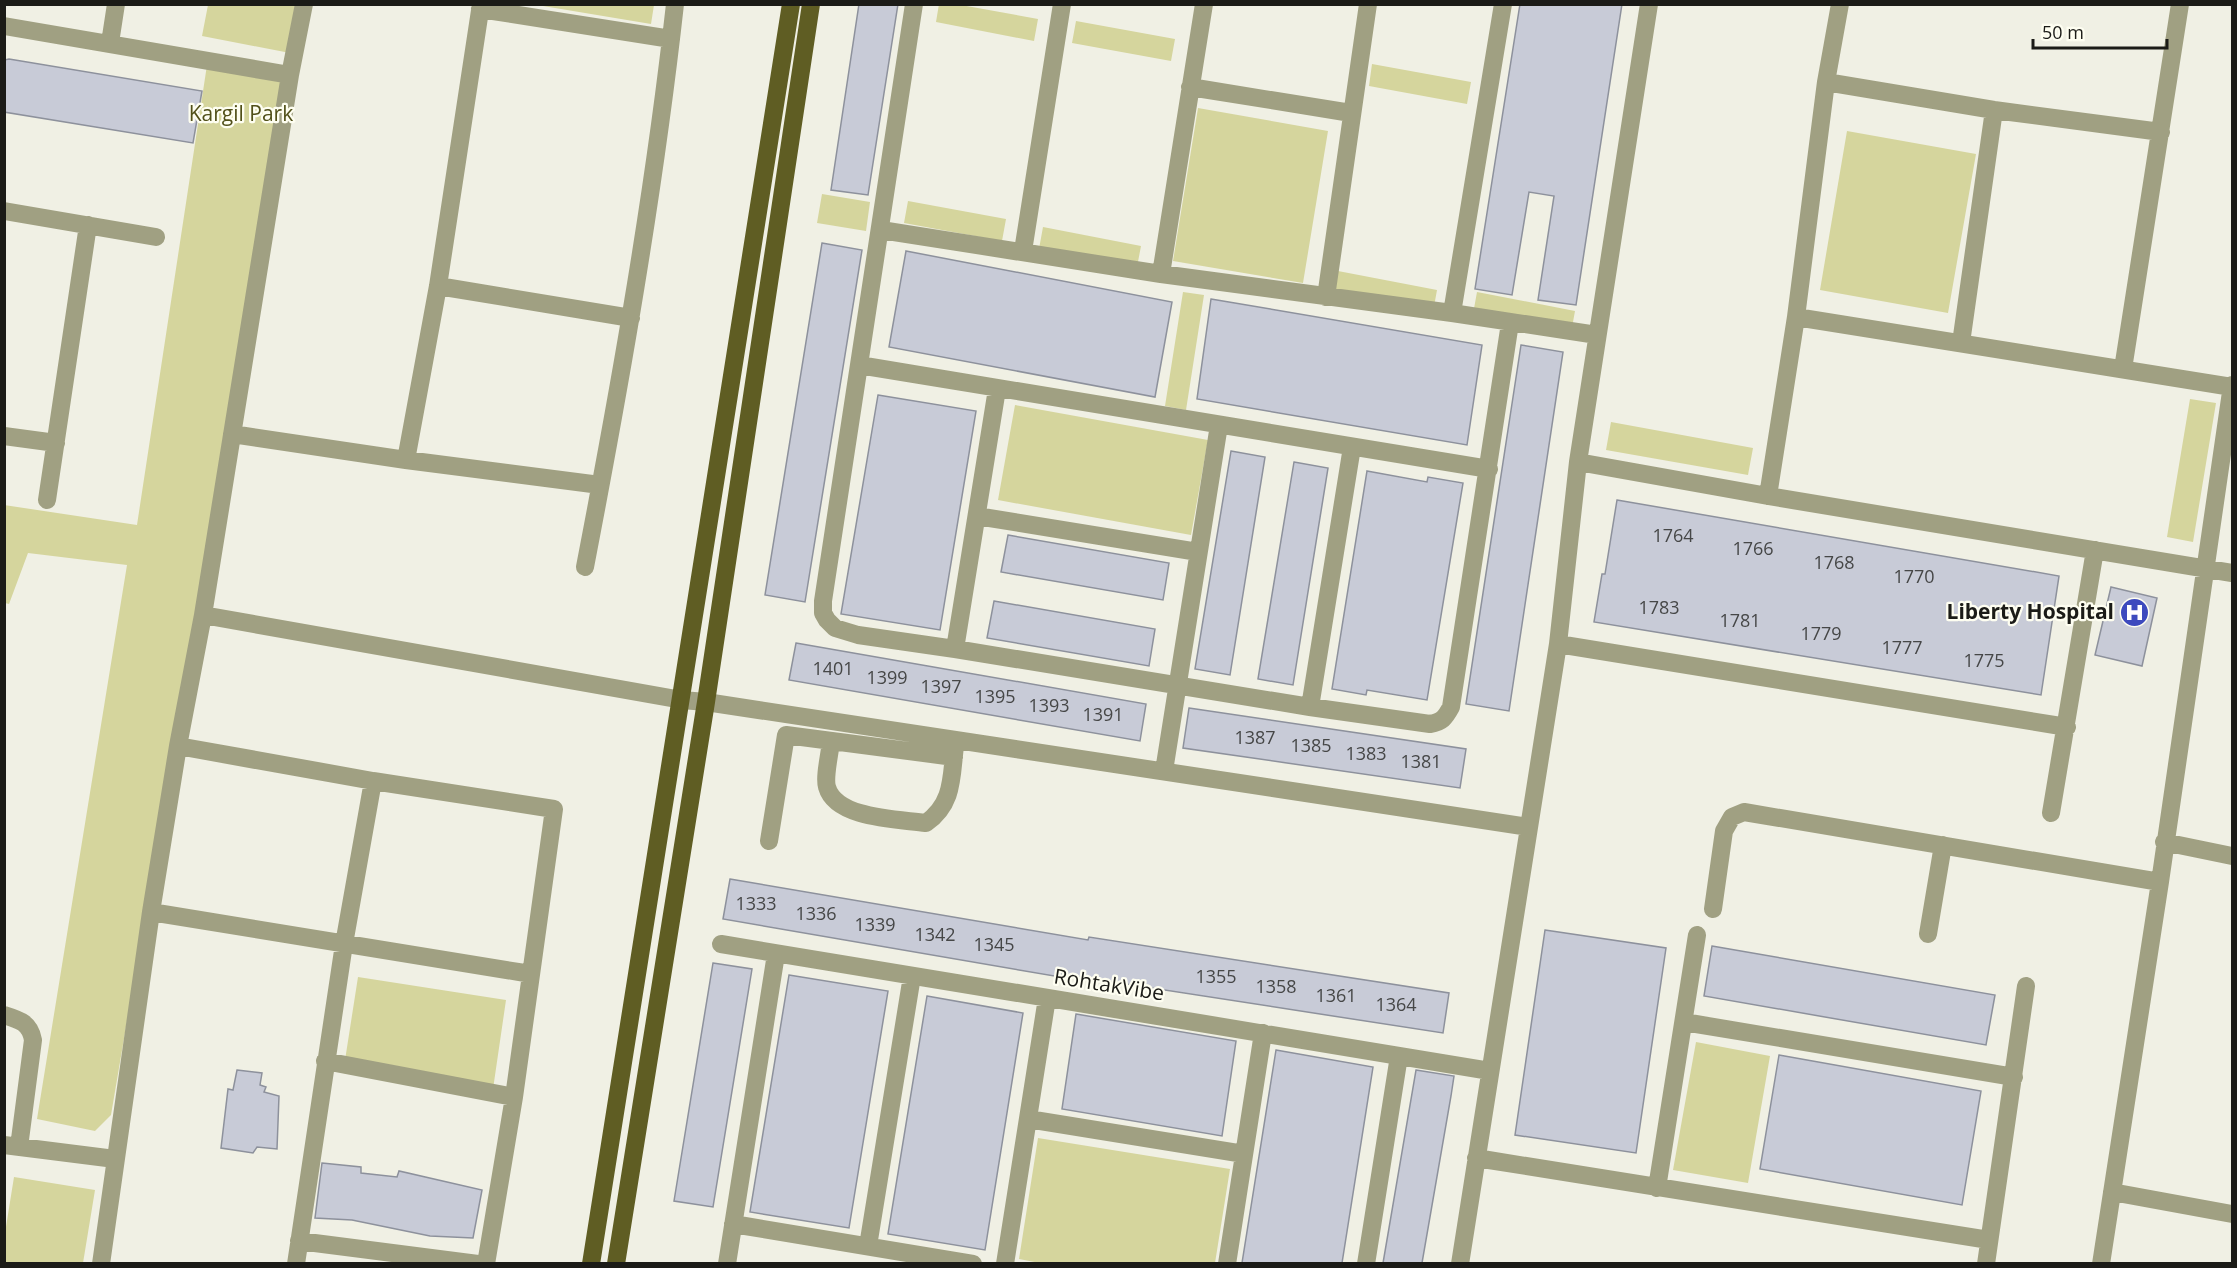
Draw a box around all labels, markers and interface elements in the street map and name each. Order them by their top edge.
scale bar [2033,12,2166,50]
text: 50 m [2042,20,2084,44]
park label: Kargil Park [189,99,293,127]
house number: 1764 [1652,523,1694,547]
house number: 1766 [1732,536,1774,560]
house number: 1768 [1813,550,1855,574]
house number: 1770 [1893,564,1935,588]
house number: 1783 [1638,595,1680,619]
hospital icon: Liberty Hospital [2119,596,2151,628]
place label: Liberty Hospital [1947,597,2114,625]
house number: 1781 [1719,608,1761,632]
house number: 1779 [1800,621,1842,645]
house number: 1777 [1881,635,1923,659]
house number: 1775 [1963,648,2005,672]
house number: 1401 [812,656,854,680]
house number: 1399 [866,665,908,689]
house number: 1397 [920,674,962,698]
house number: 1395 [974,684,1016,708]
house number: 1393 [1028,693,1070,717]
house number: 1391 [1082,702,1124,726]
house number: 1387 [1234,725,1276,749]
house number: 1385 [1290,733,1332,757]
house number: 1383 [1345,741,1387,765]
house number: 1381 [1400,749,1442,773]
house number: 1333 [735,891,777,915]
house number: 1336 [795,901,837,925]
house number: 1339 [854,912,896,936]
house number: 1342 [914,922,956,946]
house number: 1345 [973,932,1015,956]
street label: RohtakVibe [1052,961,1166,1007]
house number: 1355 [1195,964,1237,988]
house number: 1358 [1255,974,1297,998]
house number: 1361 [1315,983,1357,1007]
house number: 1364 [1375,992,1417,1016]

